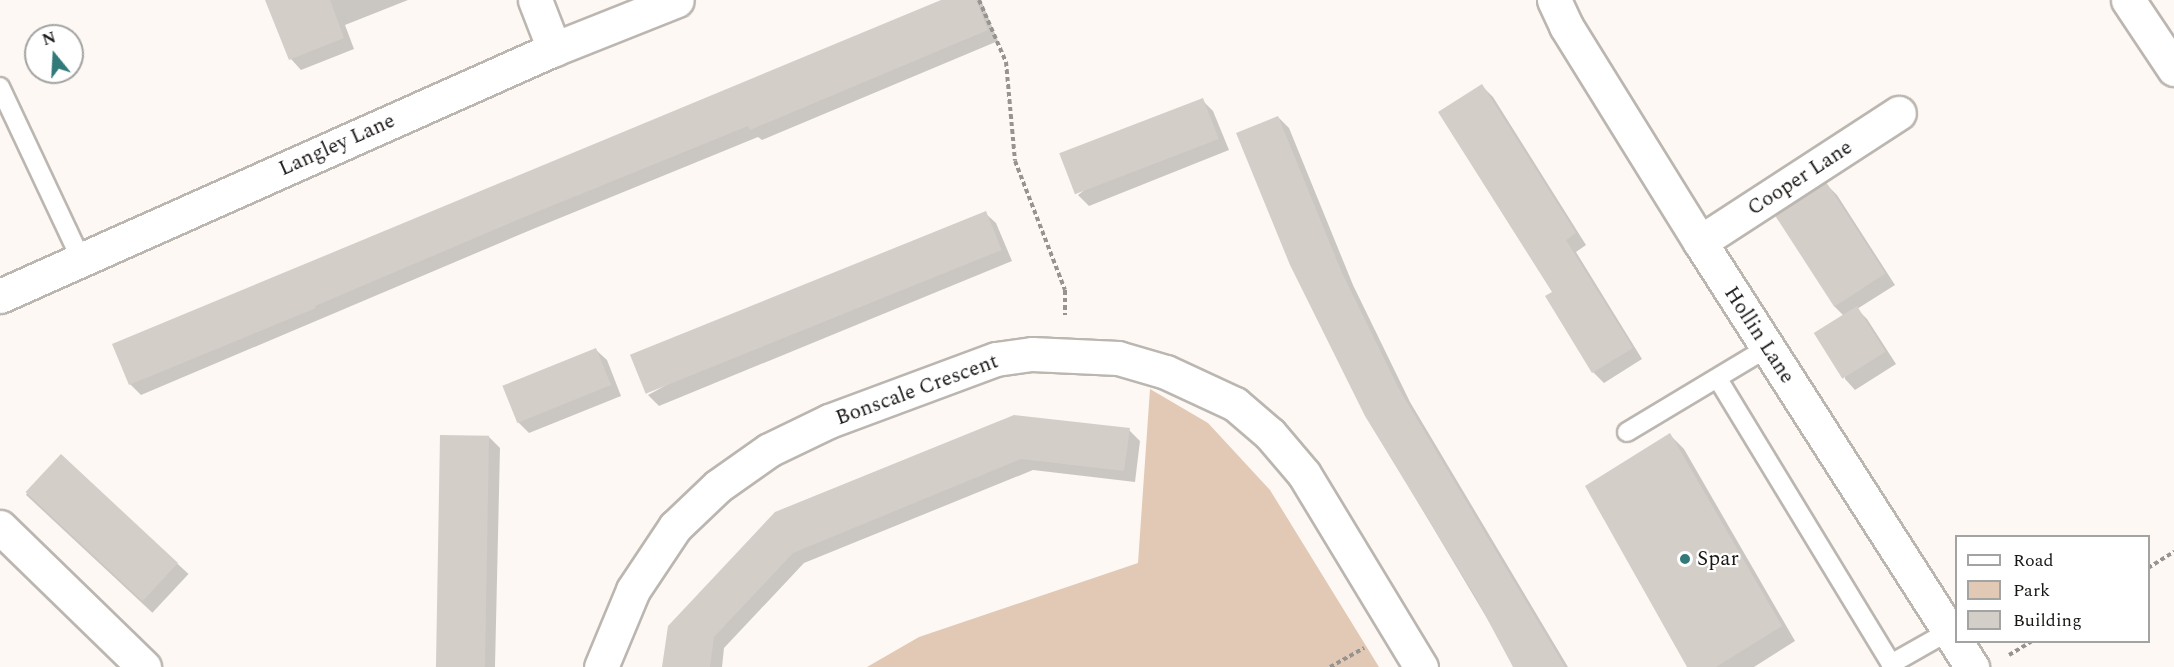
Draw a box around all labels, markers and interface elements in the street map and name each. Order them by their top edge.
north arrow [24,24,84,84]
text: N [39,25,59,52]
street label: Langley Lane [275,108,399,182]
street label: Cooper Lane [1743,135,1857,221]
street label: Hollin Lane [1718,282,1800,388]
street label: Bonscale Crescent [832,349,1002,431]
legend [1955,535,2150,643]
place label: Spar [1697,546,1739,572]
text: Road [2013,547,2054,574]
marker: Spar [1678,552,1692,566]
text: Park [2013,577,2050,604]
text: Building [2013,607,2082,634]

